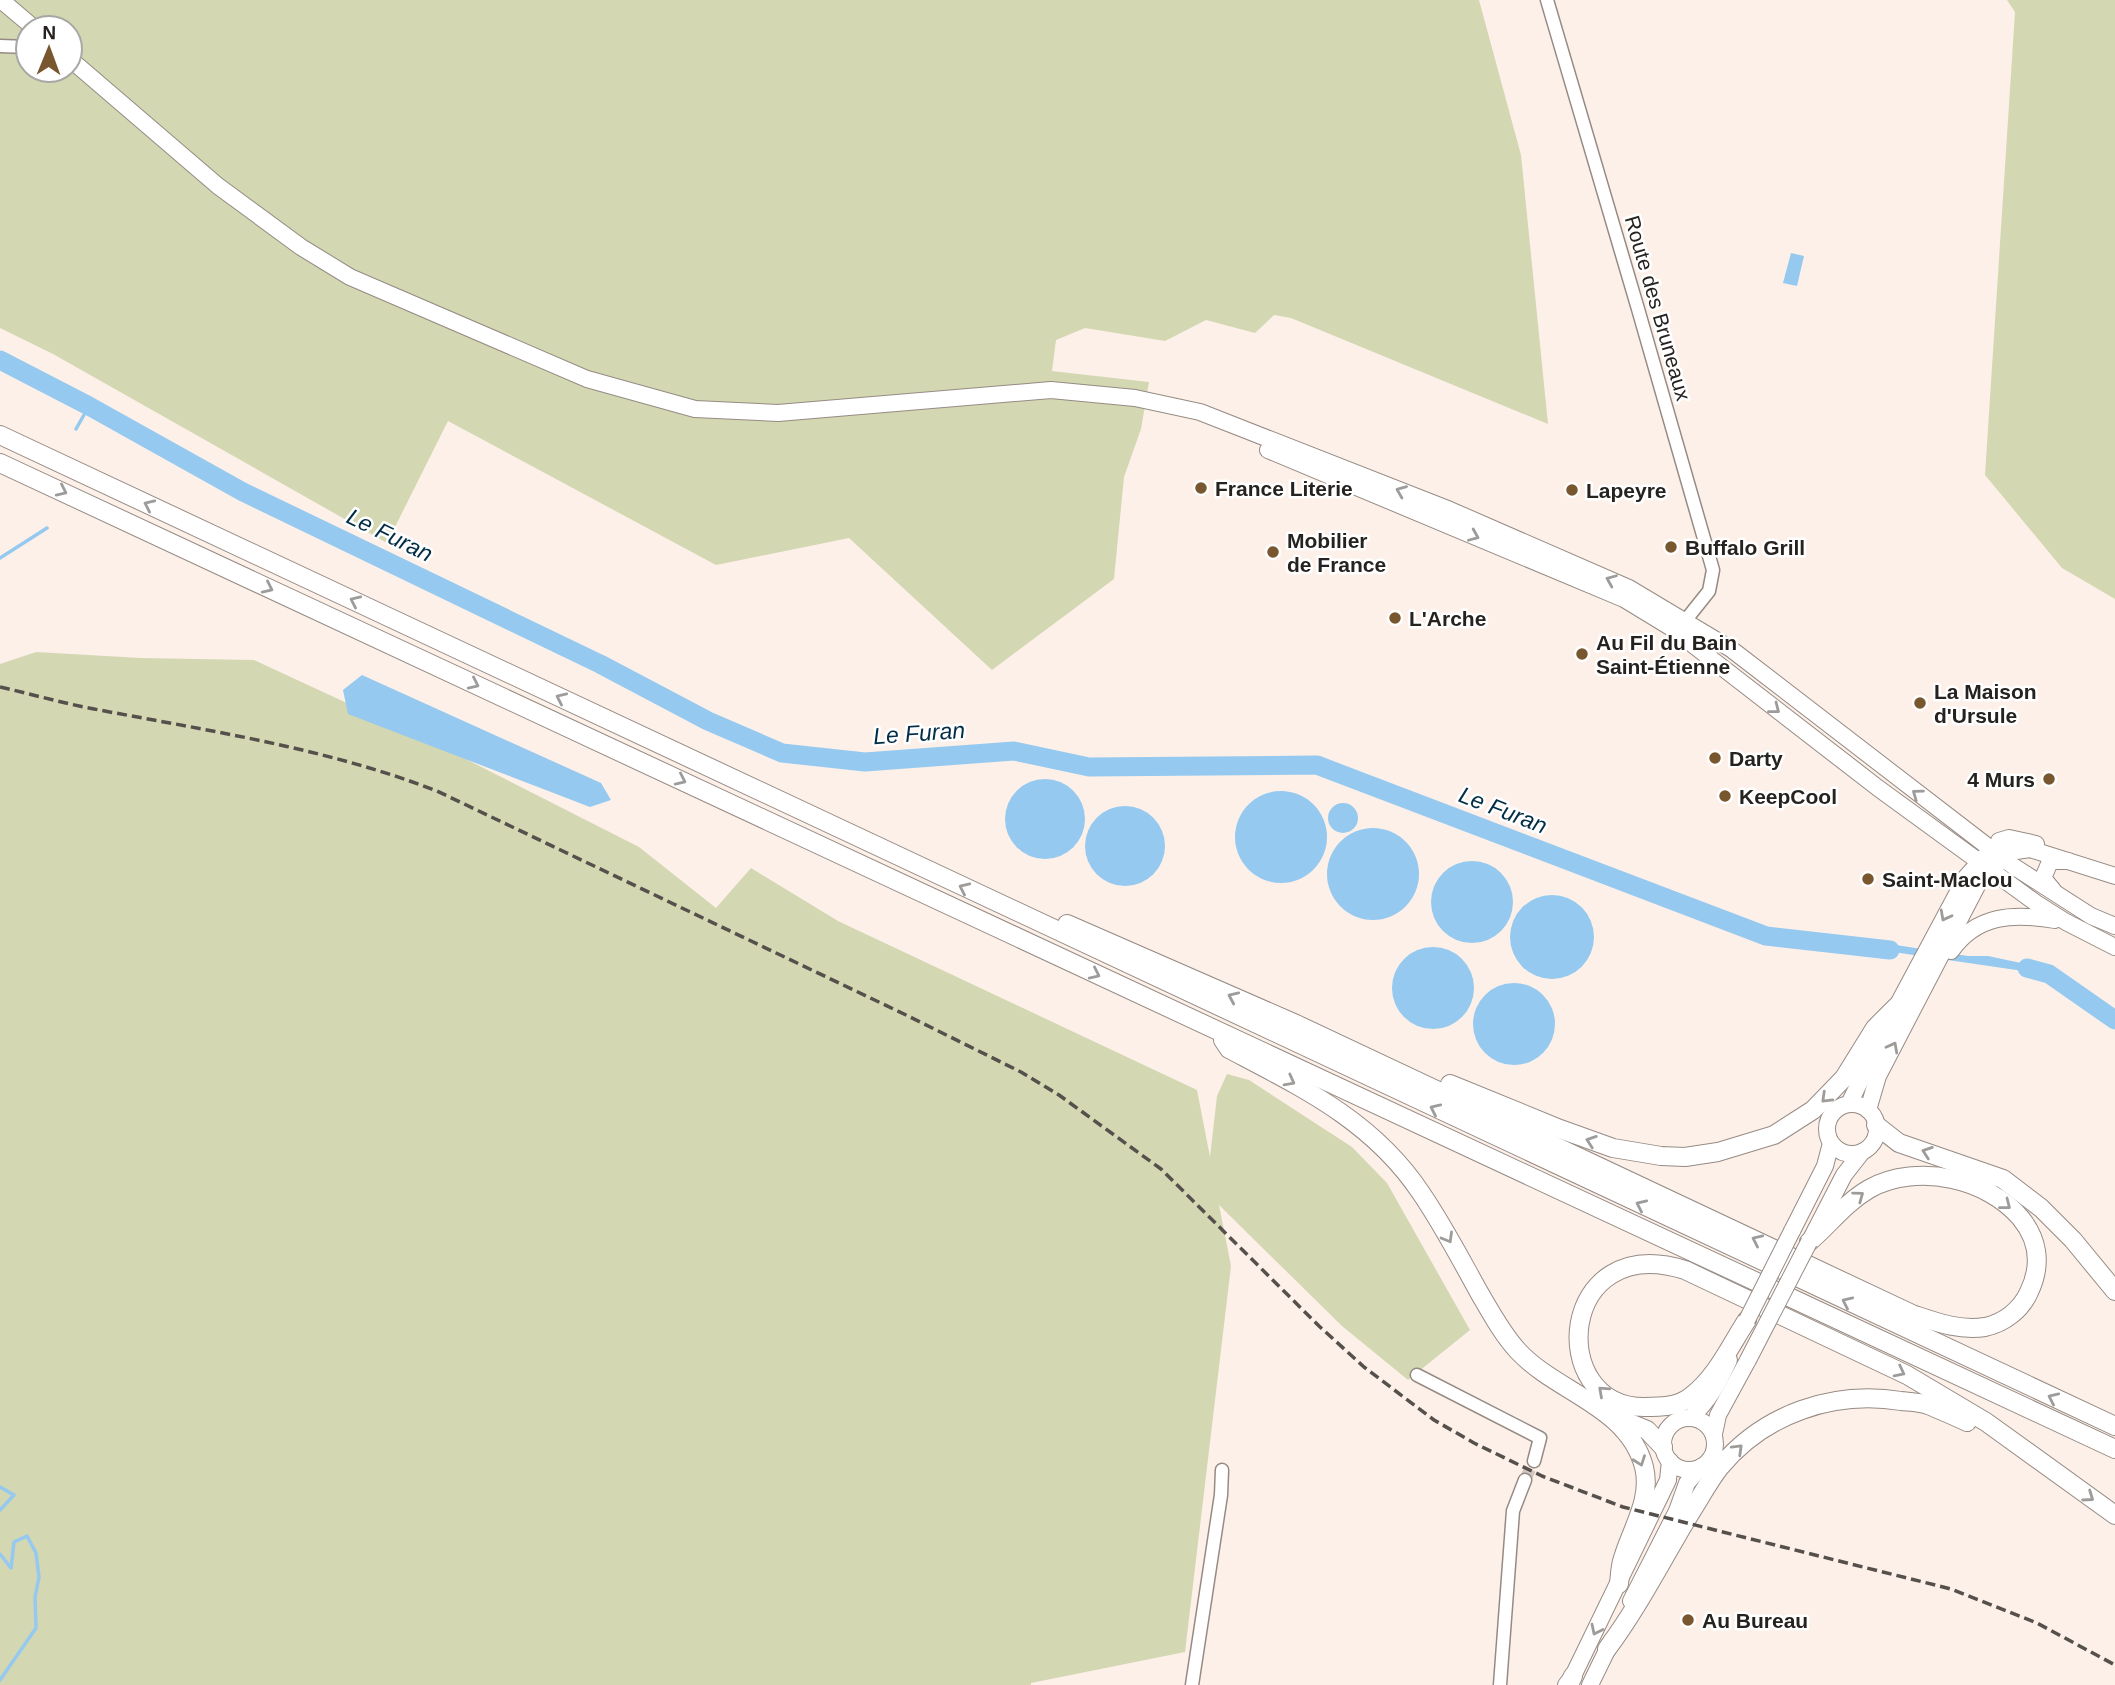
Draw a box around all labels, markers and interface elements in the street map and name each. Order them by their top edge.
north arrow [14,14,84,84]
text: N [42,22,56,43]
street label: Route des Bruneaux [1621,213,1696,404]
place label: France Literie [1215,477,1353,500]
place label: Lapeyre [1586,479,1667,502]
marker: France Literie [1193,480,1209,496]
marker: Lapeyre [1564,482,1580,498]
one-way arrow [55,483,67,497]
one-way arrow [1396,485,1408,499]
one-way arrow [144,499,156,513]
water label: Le Furan [343,503,437,567]
one-way arrow [1467,528,1479,542]
place label: Mobilier de France [1287,529,1386,576]
place label: Buffalo Grill [1685,536,1805,559]
marker: Buffalo Grill [1663,539,1679,555]
marker: Mobilier de France [1265,544,1281,560]
one-way arrow [1606,574,1618,588]
one-way arrow [261,580,273,594]
one-way arrow [350,596,362,610]
place label: L'Arche [1409,607,1486,630]
marker: L'Arche [1387,610,1403,626]
place label: Au Fil du Bain Saint-Étienne [1596,631,1737,678]
marker: Au Fil du Bain Saint-Étienne [1574,646,1590,662]
one-way arrow [467,676,479,690]
place label: La Maison d'Ursule [1934,680,2037,727]
one-way arrow [556,692,568,706]
marker: La Maison d'Ursule [1912,695,1928,711]
one-way arrow [1768,701,1780,714]
water label: Le Furan [872,717,966,749]
place label: Darty [1729,747,1783,770]
marker: Darty [1707,750,1723,766]
place label: 4 Murs [1967,768,2035,791]
one-way arrow [673,771,686,785]
marker: 4 Murs [2041,771,2057,787]
water label: Le Furan [1455,781,1551,839]
place label: KeepCool [1739,785,1837,808]
marker: KeepCool [1717,788,1733,804]
one-way arrow [1912,789,1925,802]
place label: Saint-Maclou [1882,868,2013,891]
marker: Saint-Maclou [1860,871,1876,887]
one-way arrow [959,882,971,896]
one-way arrow [1940,909,1953,921]
one-way arrow [1088,965,1100,979]
one-way arrow [1228,991,1240,1005]
one-way arrow [1884,1042,1898,1054]
one-way arrow [1282,1072,1295,1086]
one-way arrow [1821,1089,1834,1102]
one-way arrow [1430,1103,1442,1117]
one-way arrow [1586,1135,1598,1149]
one-way arrow [1922,1146,1934,1160]
one-way arrow [1851,1192,1864,1205]
one-way arrow [1999,1196,2011,1209]
one-way arrow [1636,1199,1648,1213]
one-way arrow [1440,1231,1453,1244]
one-way arrow [1752,1235,1764,1249]
one-way arrow [1842,1296,1854,1310]
one-way arrow [1893,1364,1905,1378]
one-way arrow [1598,1387,1611,1399]
one-way arrow [2048,1392,2060,1406]
one-way arrow [1730,1445,1743,1458]
one-way arrow [1632,1454,1646,1467]
one-way arrow [2081,1489,2094,1501]
place label: Au Bureau [1702,1609,1808,1632]
marker: Au Bureau [1680,1612,1696,1628]
one-way arrow [1590,1623,1604,1635]

